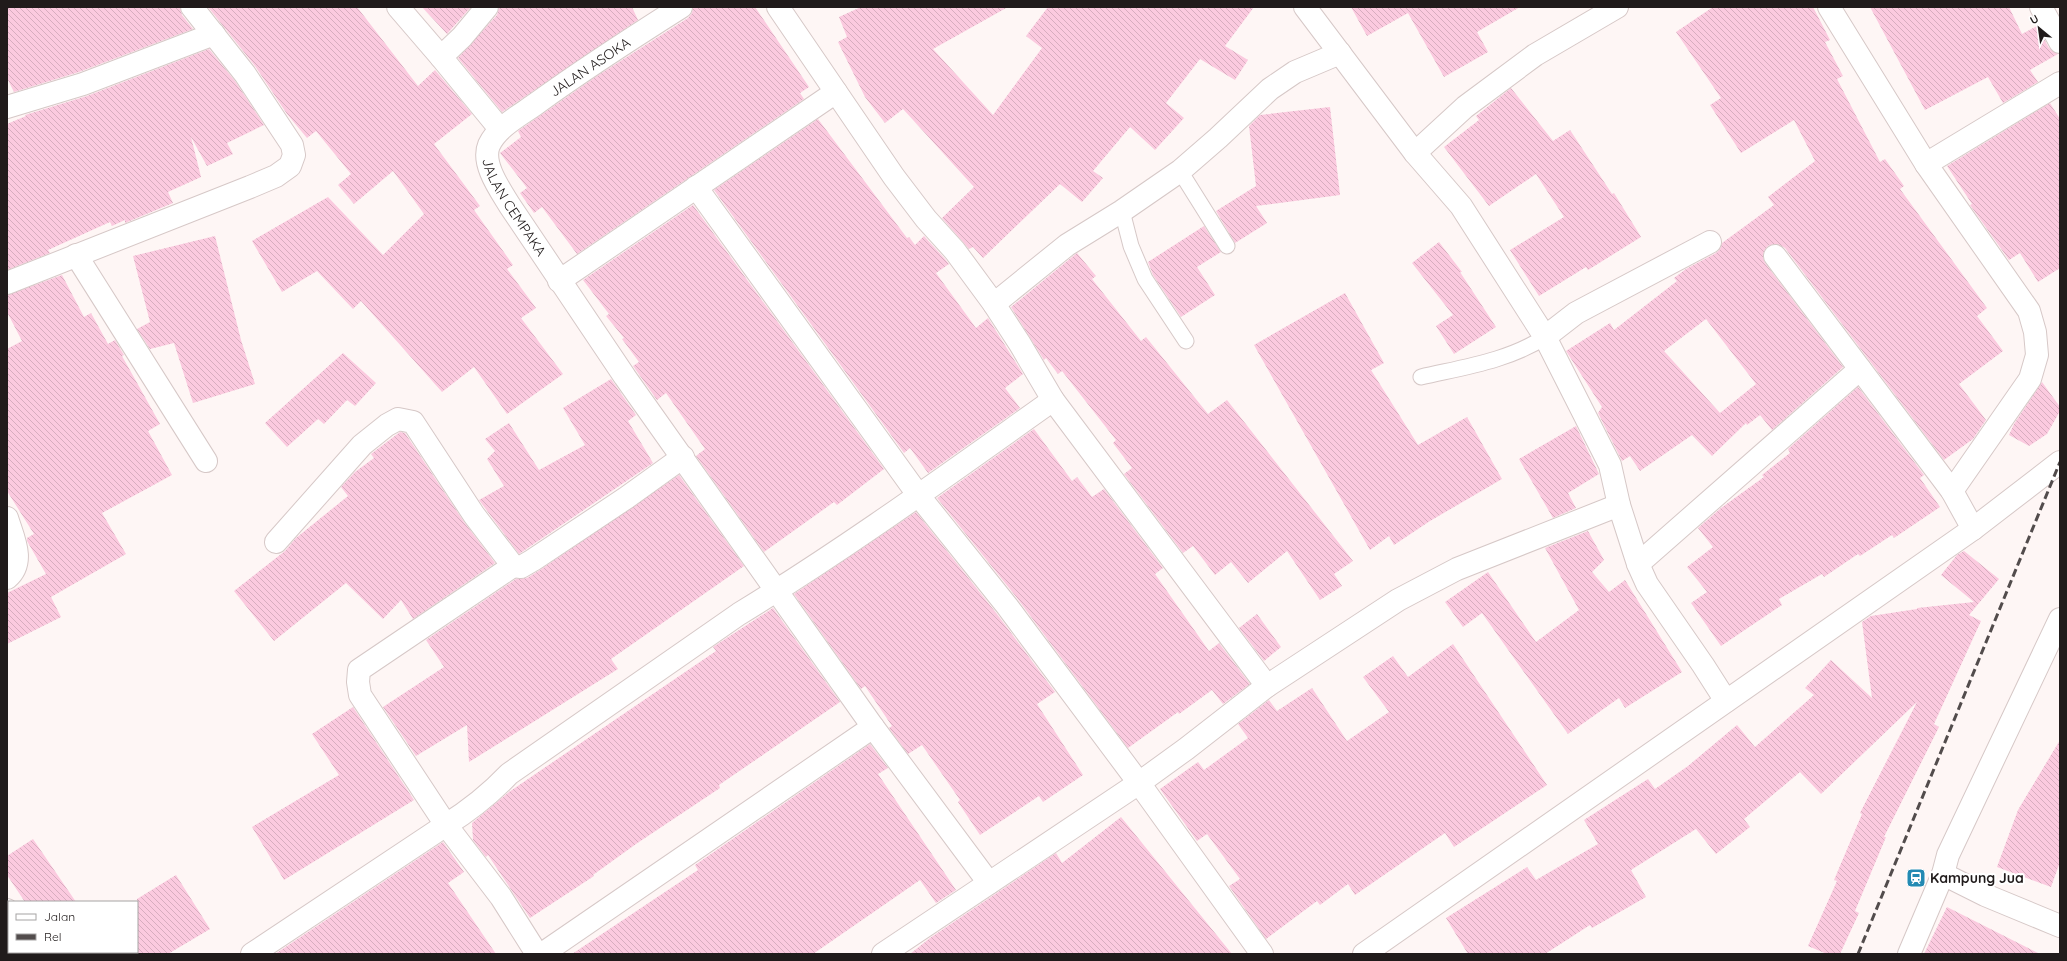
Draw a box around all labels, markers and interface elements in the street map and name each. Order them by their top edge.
north arrow [2019,8,2059,48]
text: U [2027,11,2041,27]
street label: JALAN ASOKA [546,33,634,101]
street label: JALAN CEMPAKA [478,157,550,260]
station icon: Kampung Jua [1905,867,1927,889]
place label: Kampung Jua [1930,869,2024,887]
legend [8,901,138,953]
text: Jalan [44,909,75,924]
text: Rel [44,929,62,944]

